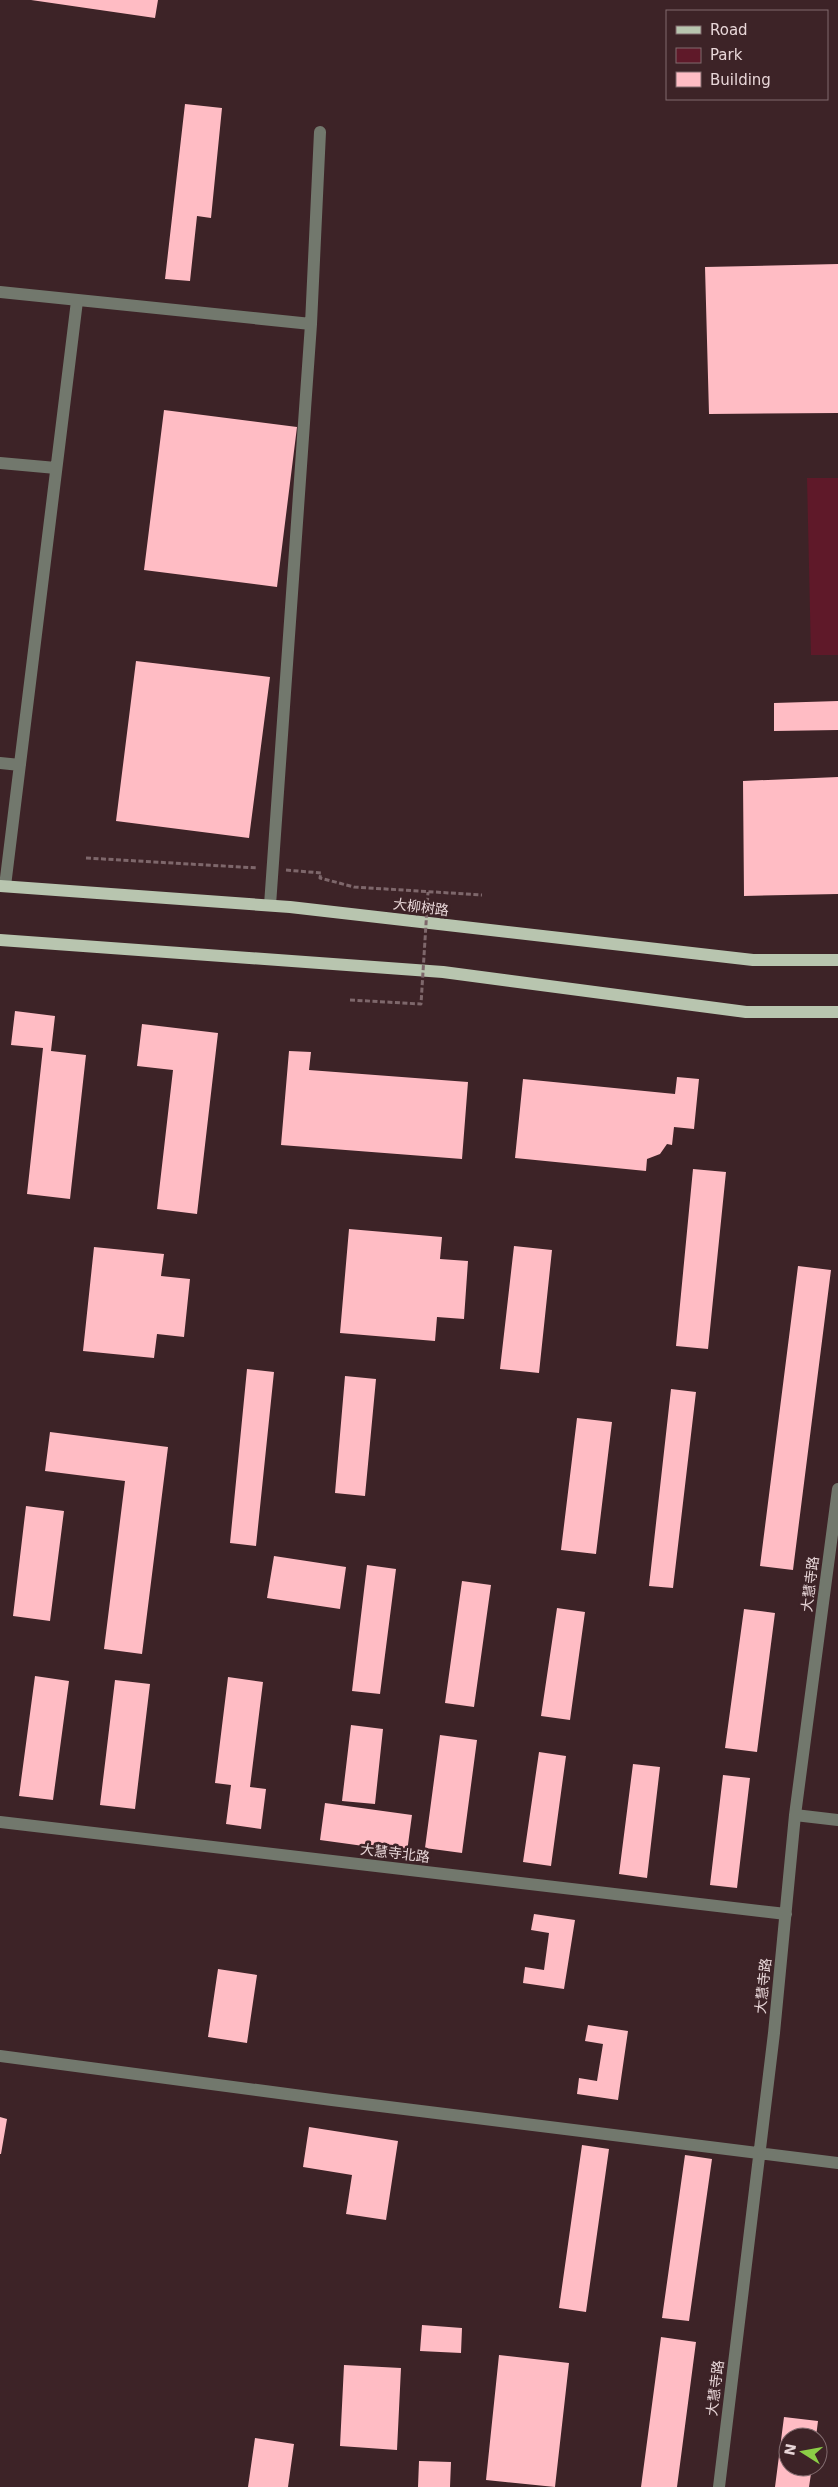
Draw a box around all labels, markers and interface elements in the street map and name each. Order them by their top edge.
legend [666,10,828,100]
text: Road [710,21,748,39]
text: Park [710,46,743,64]
text: Building [710,71,771,89]
street label: 大柳树路 [392,896,450,918]
street label: 大慧寺路 [799,1555,821,1613]
street label: 大慧寺北路 [359,1841,431,1865]
street label: 大慧寺路 [752,1957,774,2015]
street label: 大慧寺路 [704,2359,726,2417]
north arrow [778,2427,828,2477]
text: N [781,2442,799,2457]

